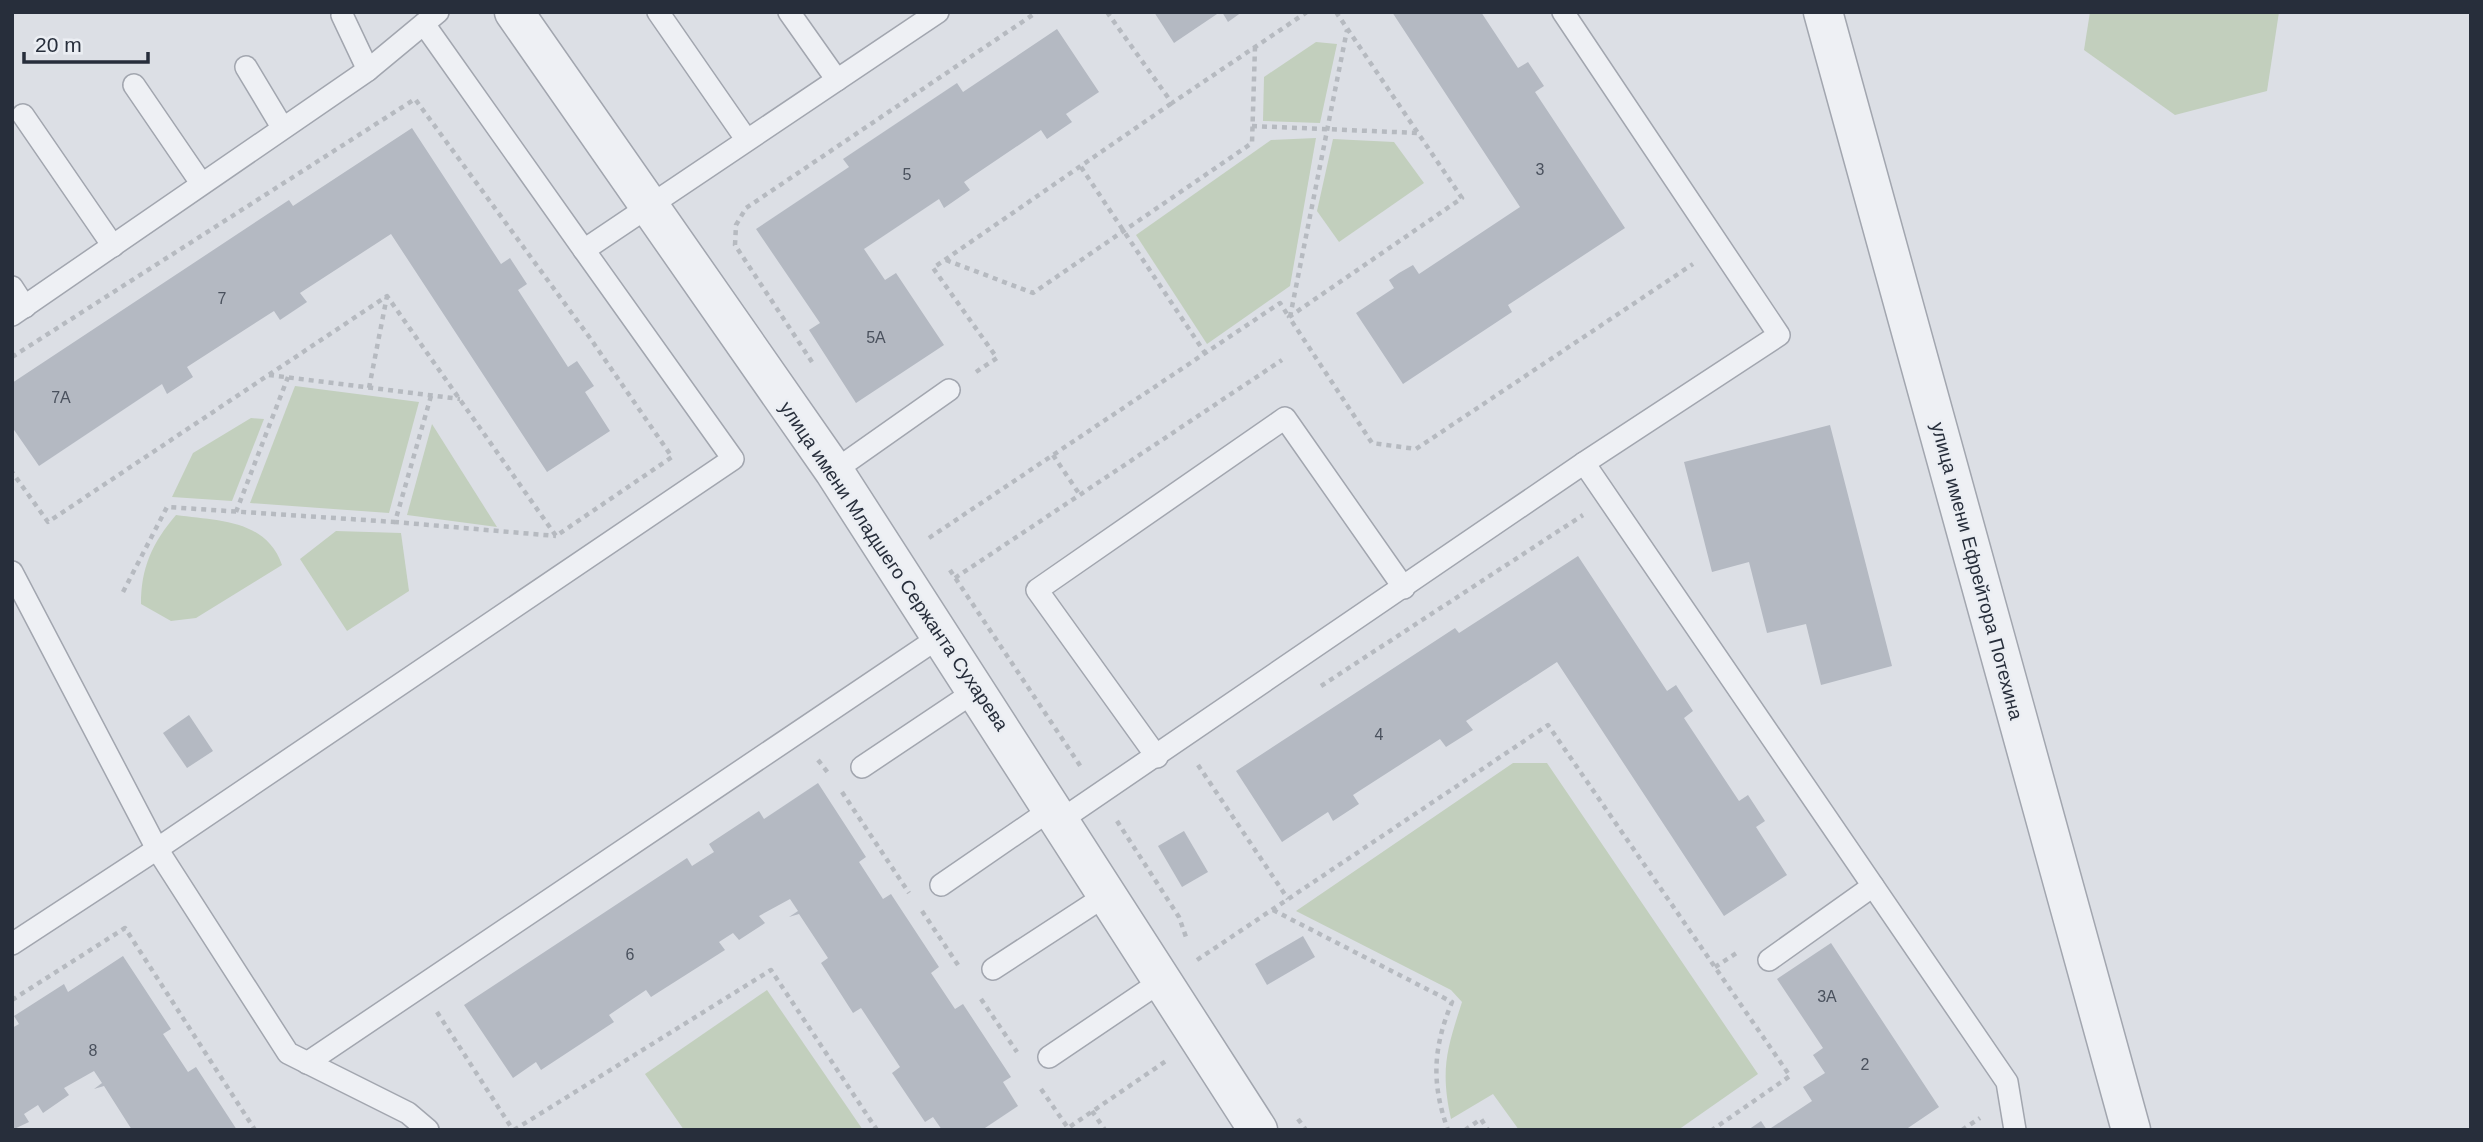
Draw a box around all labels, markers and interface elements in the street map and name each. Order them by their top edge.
scale bar [24,21,149,65]
text: 20 m [35,33,82,56]
house number: 3 [1536,161,1545,178]
house number: 5 [903,166,912,183]
house number: 7 [218,290,227,307]
house number: 5А [866,329,886,346]
house number: 7А [51,389,71,406]
street label: улица имени Младшего Сержанта Сухарева [776,397,1013,735]
street label: улица имени Ефрейтора Потехина [1927,420,2027,723]
house number: 4 [1375,726,1384,743]
house number: 6 [626,946,635,963]
house number: 3А [1817,988,1837,1005]
house number: 8 [89,1042,98,1059]
house number: 2 [1861,1056,1870,1073]

